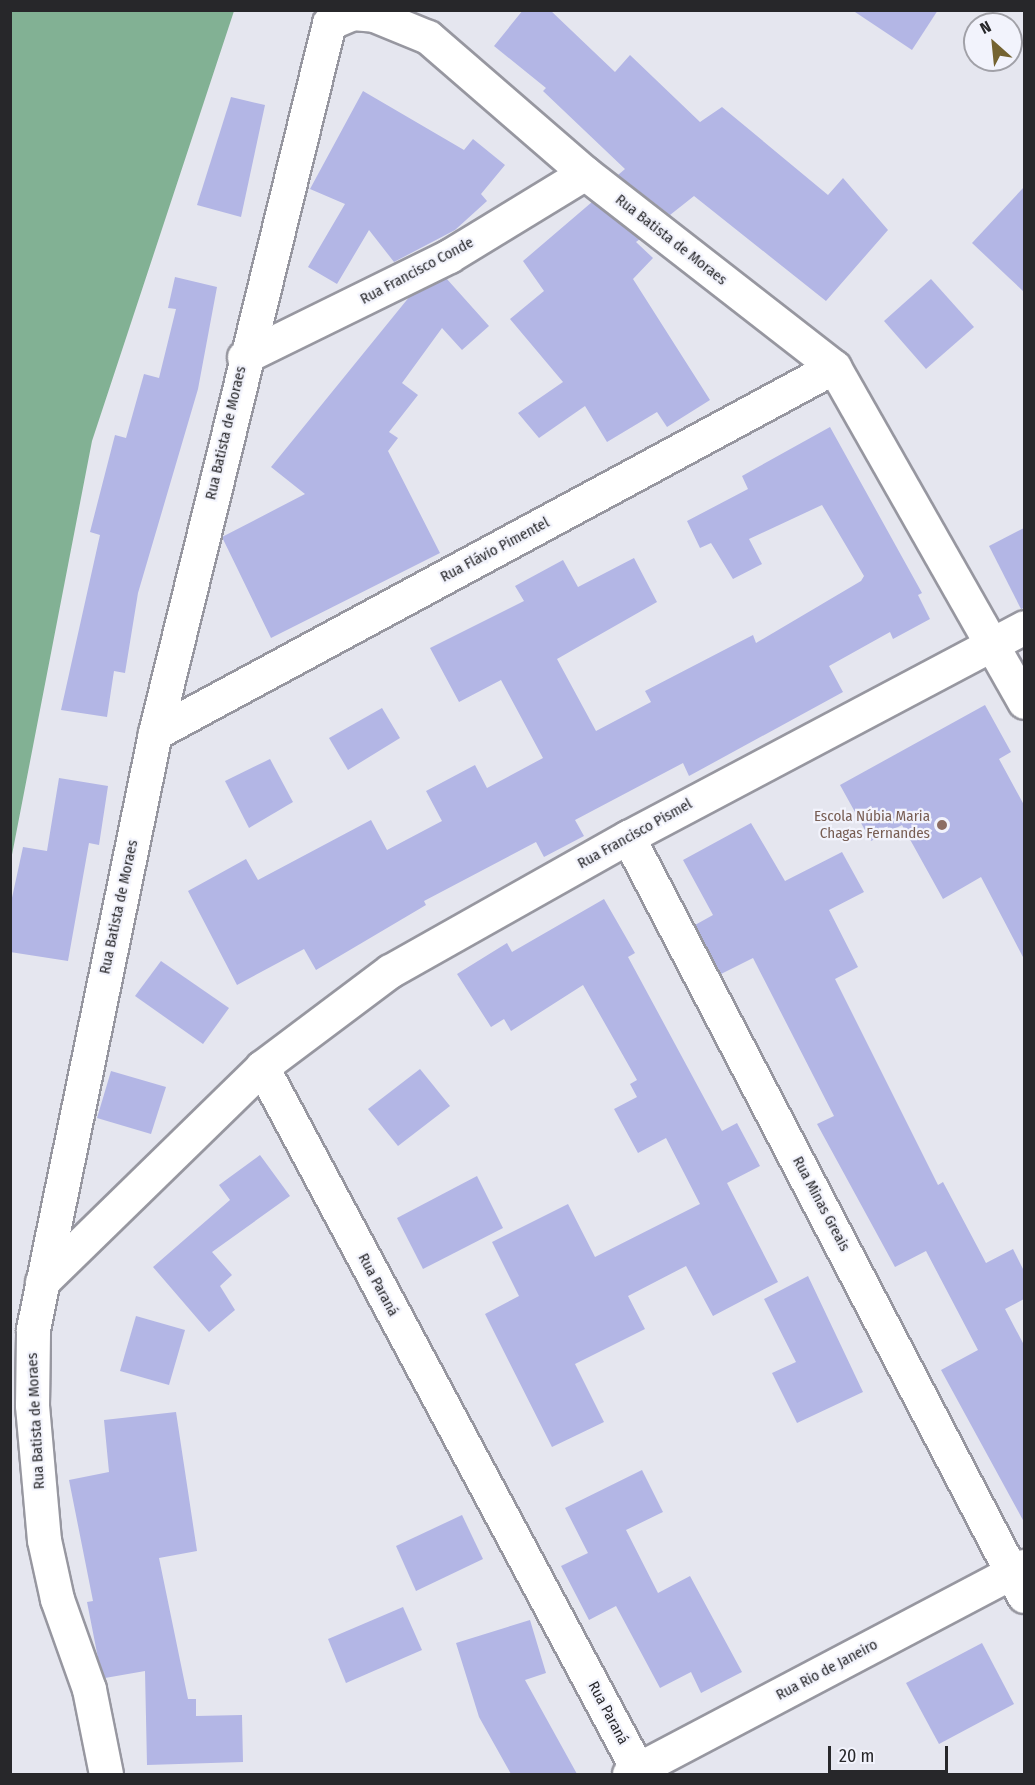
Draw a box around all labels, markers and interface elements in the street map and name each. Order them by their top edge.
north arrow [963,12,1023,72]
text: N [977,17,994,38]
street label: Rua Batista de Moraes [612,191,730,289]
street label: Rua Francisco Conde [357,234,477,308]
street label: Rua Batista de Moraes [202,364,250,502]
street label: Rua Flávio Pimentel [437,514,553,586]
street label: Rua Francisco Pismel [575,795,695,873]
place label: Escola Núbia Maria Chagas Fernandes [814,807,930,842]
marker: Escola Núbia Maria Chagas Fernandes [935,818,949,832]
street label: Rua Batista de Moraes [96,838,142,976]
street label: Rua Minas Greais [788,1154,854,1254]
street label: Rua Paraná [354,1250,402,1320]
street label: Rua Batista de Moraes [23,1352,49,1490]
street label: Rua Rio de Janeiro [773,1636,881,1704]
street label: Rua Paraná [584,1678,632,1748]
scale bar [831,1734,951,1772]
text: 20 m [839,1745,874,1767]

